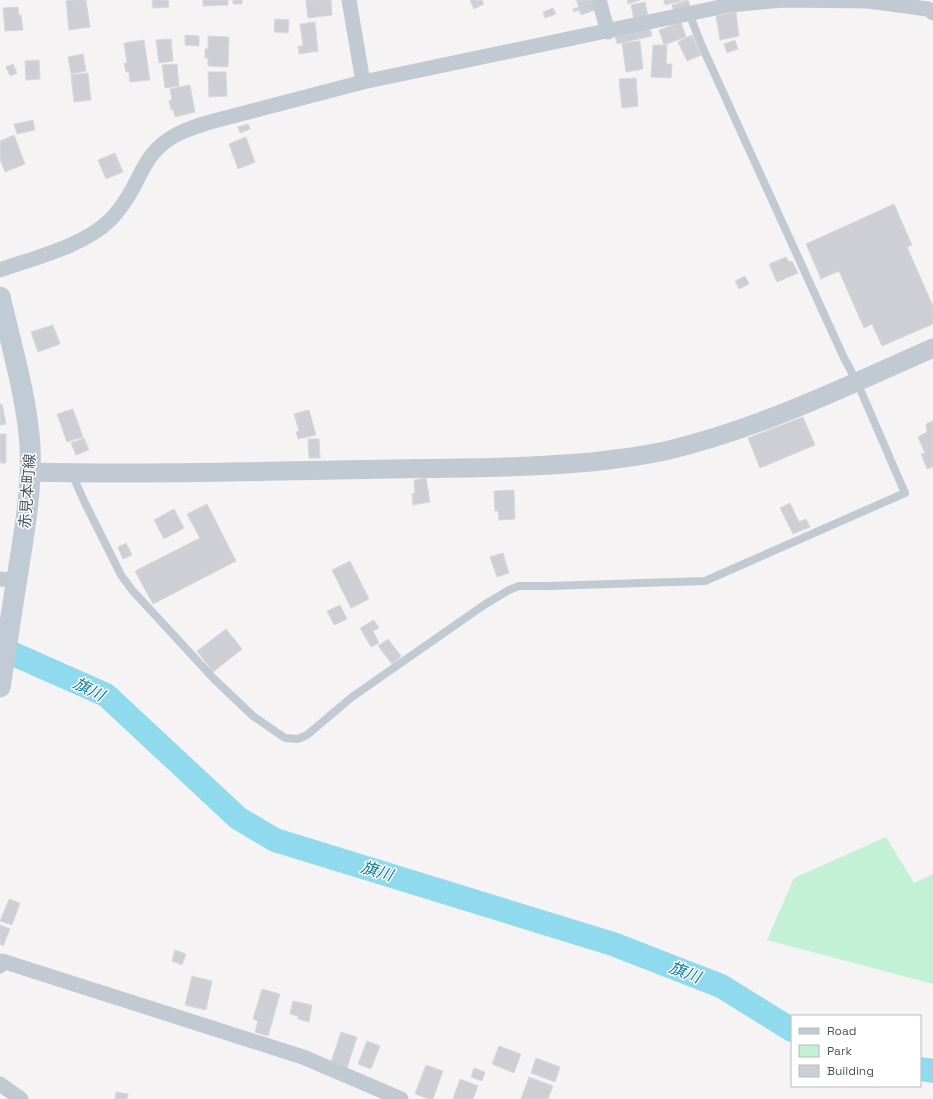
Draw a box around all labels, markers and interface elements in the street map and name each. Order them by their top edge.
street label: 赤見本町線 [15,453,39,529]
water label: 旗川 [70,672,110,707]
water label: 旗川 [359,856,397,886]
water label: 旗川 [666,956,706,988]
legend [791,1015,921,1087]
text: Road [827,1023,856,1039]
text: Park [827,1043,852,1059]
text: Building [827,1063,874,1079]

